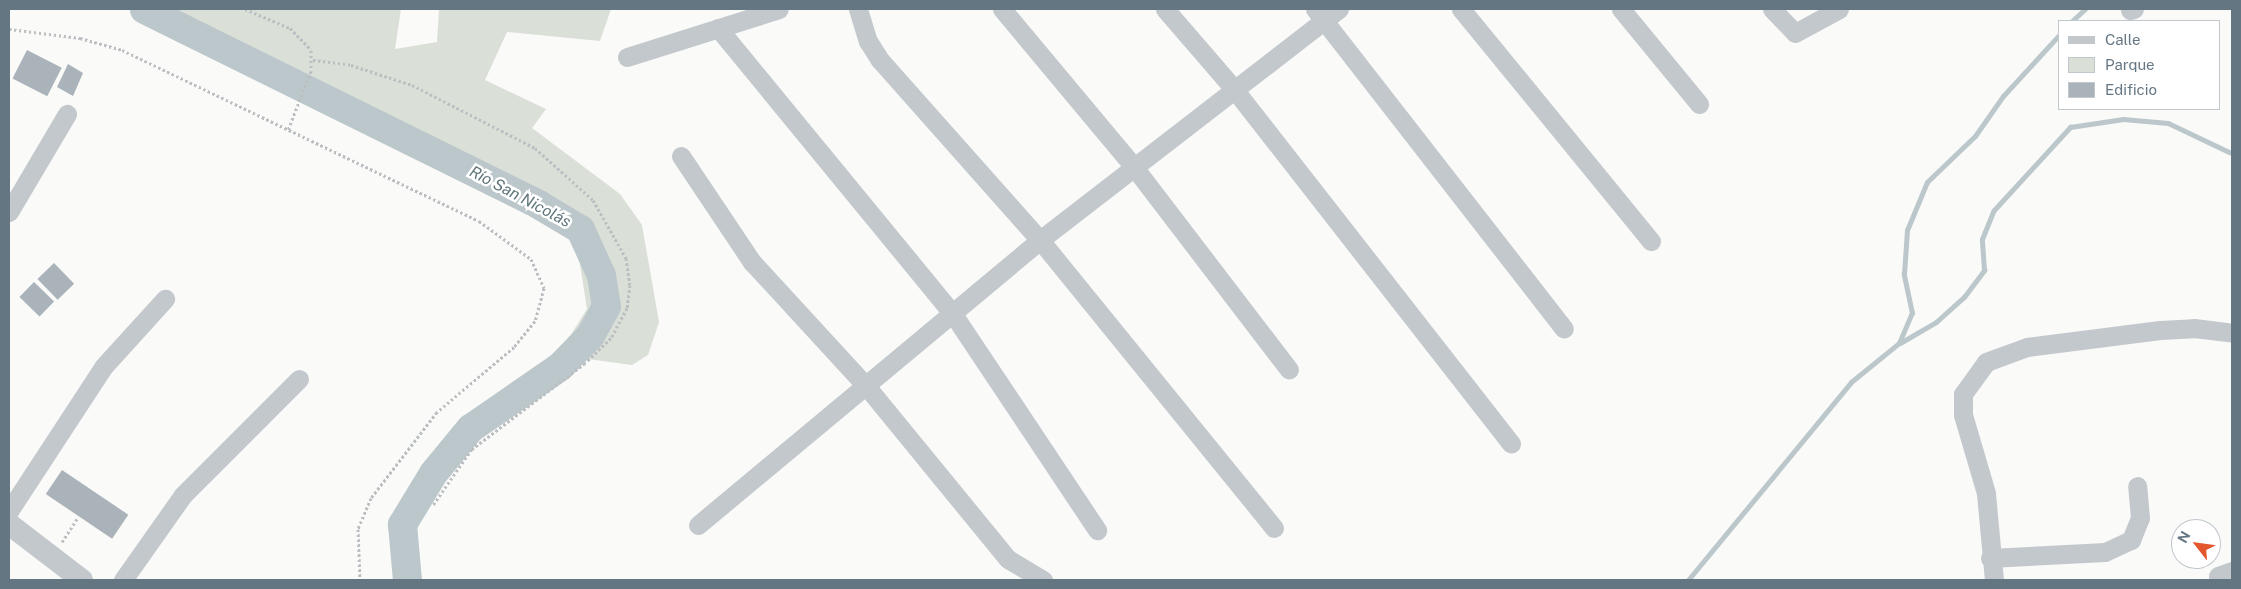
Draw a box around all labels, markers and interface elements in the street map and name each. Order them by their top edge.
legend [2058,20,2221,110]
text: Calle [2105,31,2141,48]
text: Parque [2105,56,2155,73]
text: Edificio [2105,81,2157,98]
water label: Río San Nicolás [466,162,574,232]
north arrow [2171,519,2221,569]
text: N [2174,528,2194,546]

